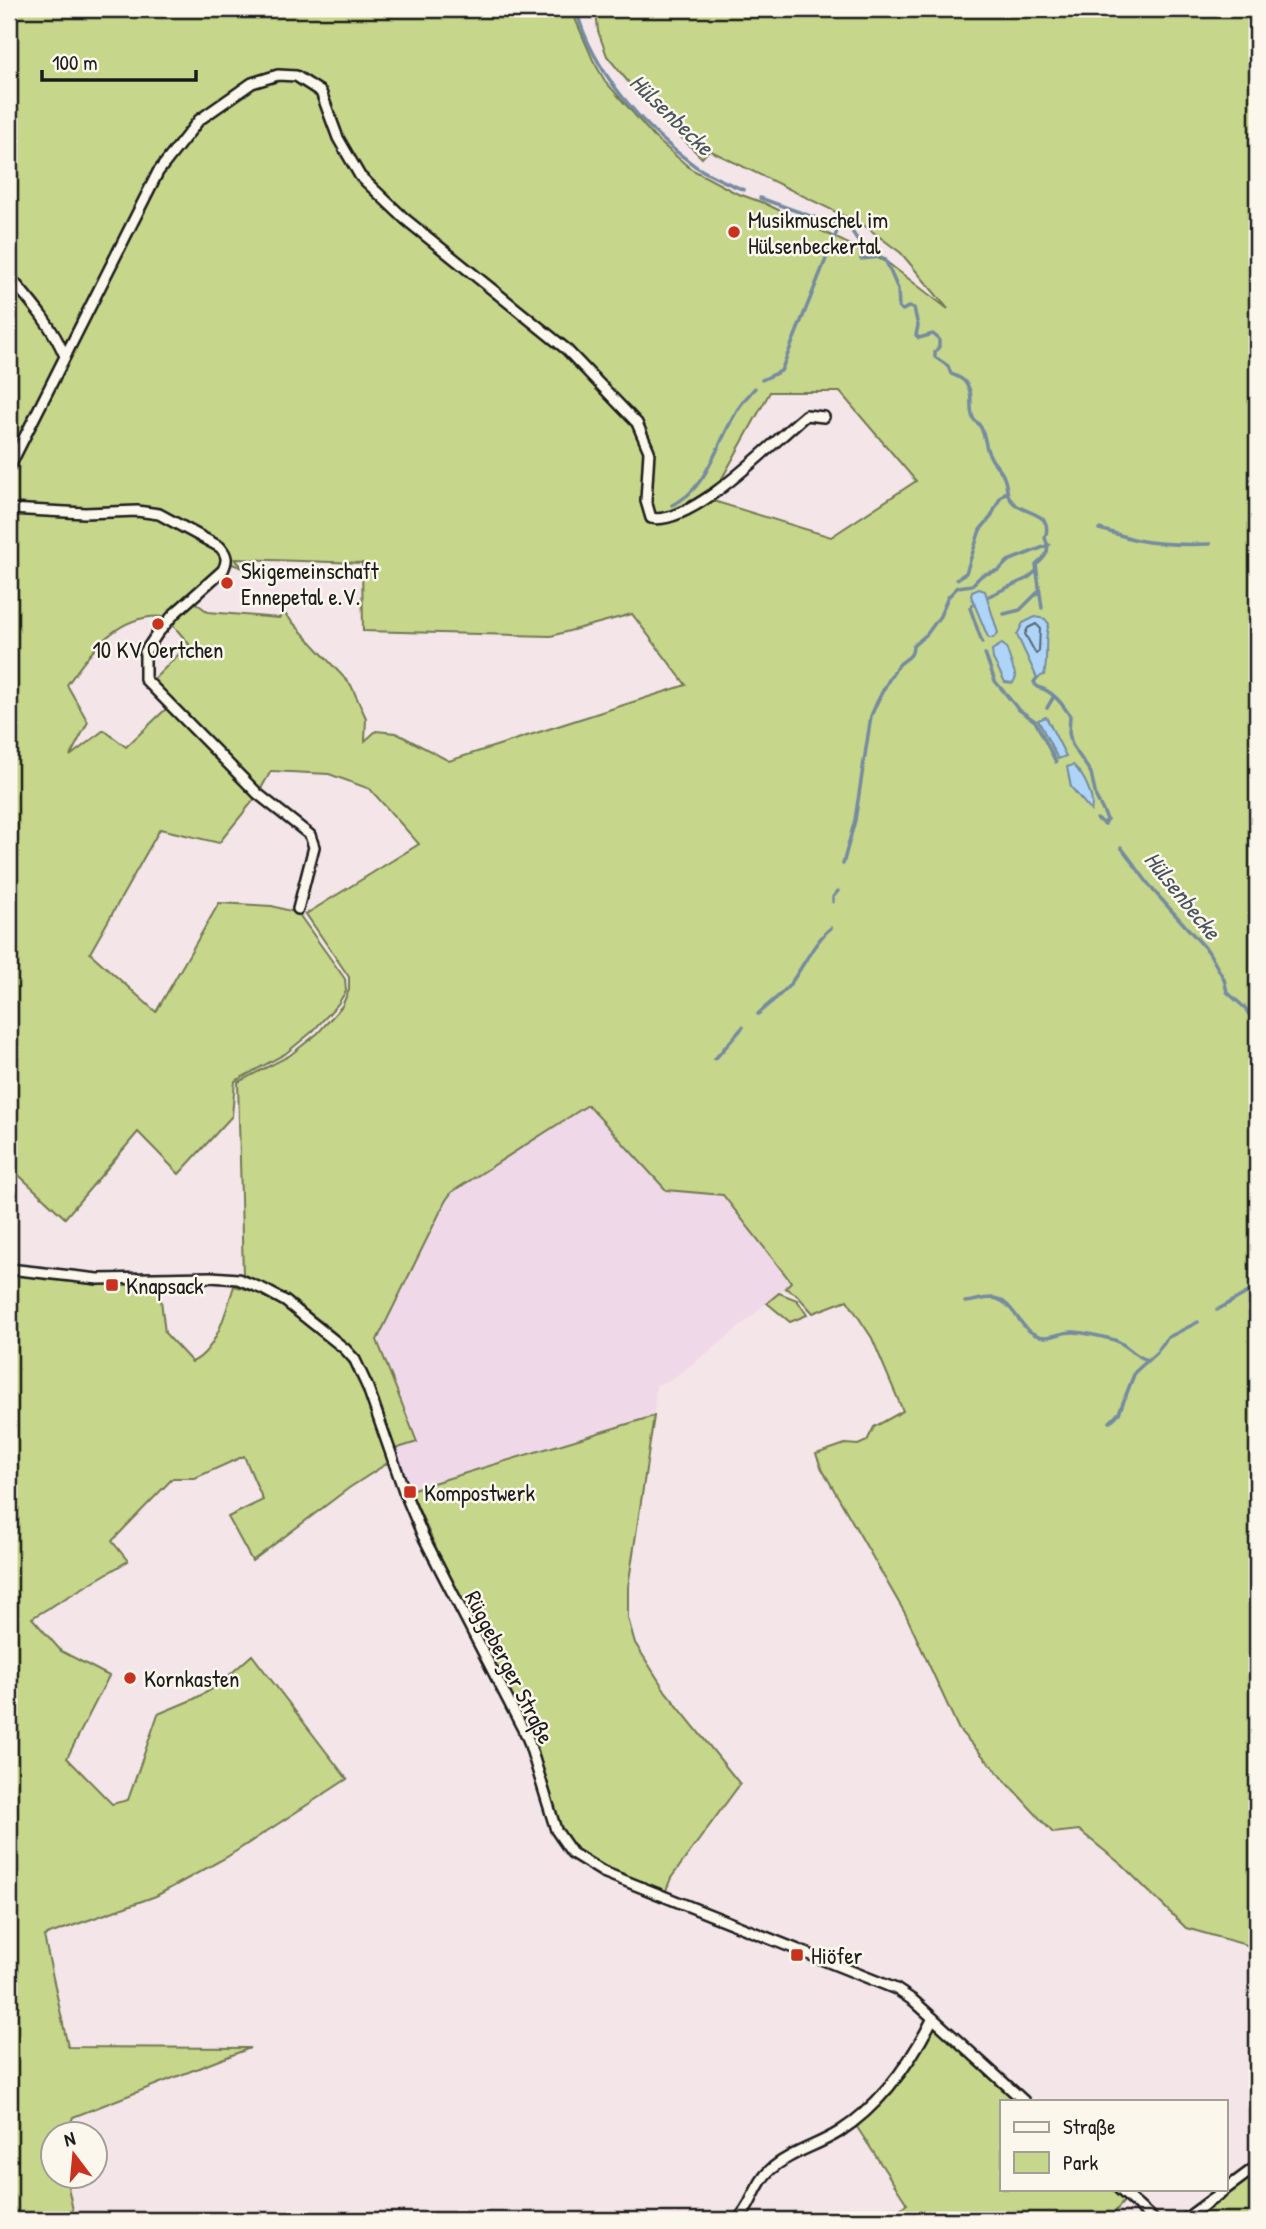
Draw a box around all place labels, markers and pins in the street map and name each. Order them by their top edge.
place label: Musikmuschel im Hülsenbeckertal [748,204,888,261]
marker: Musikmuschel im Hülsenbeckertal [726,224,742,240]
place label: Skigemeinschaft Ennepetal e.V. [241,555,380,612]
marker: Skigemeinschaft Ennepetal e.V. [219,575,235,591]
marker: 10 KV Oertchen [150,616,166,632]
place label: 10 KV Oertchen [92,634,224,665]
place label: Knapsack [126,1270,204,1301]
marker: Knapsack [104,1277,120,1293]
place label: Kompostwerk [424,1477,535,1508]
marker: Kompostwerk [402,1484,418,1500]
place label: Kornkasten [144,1663,239,1694]
marker: Kornkasten [122,1670,138,1686]
place label: Hiöfer [811,1940,863,1971]
marker: Hiöfer [789,1947,805,1963]

